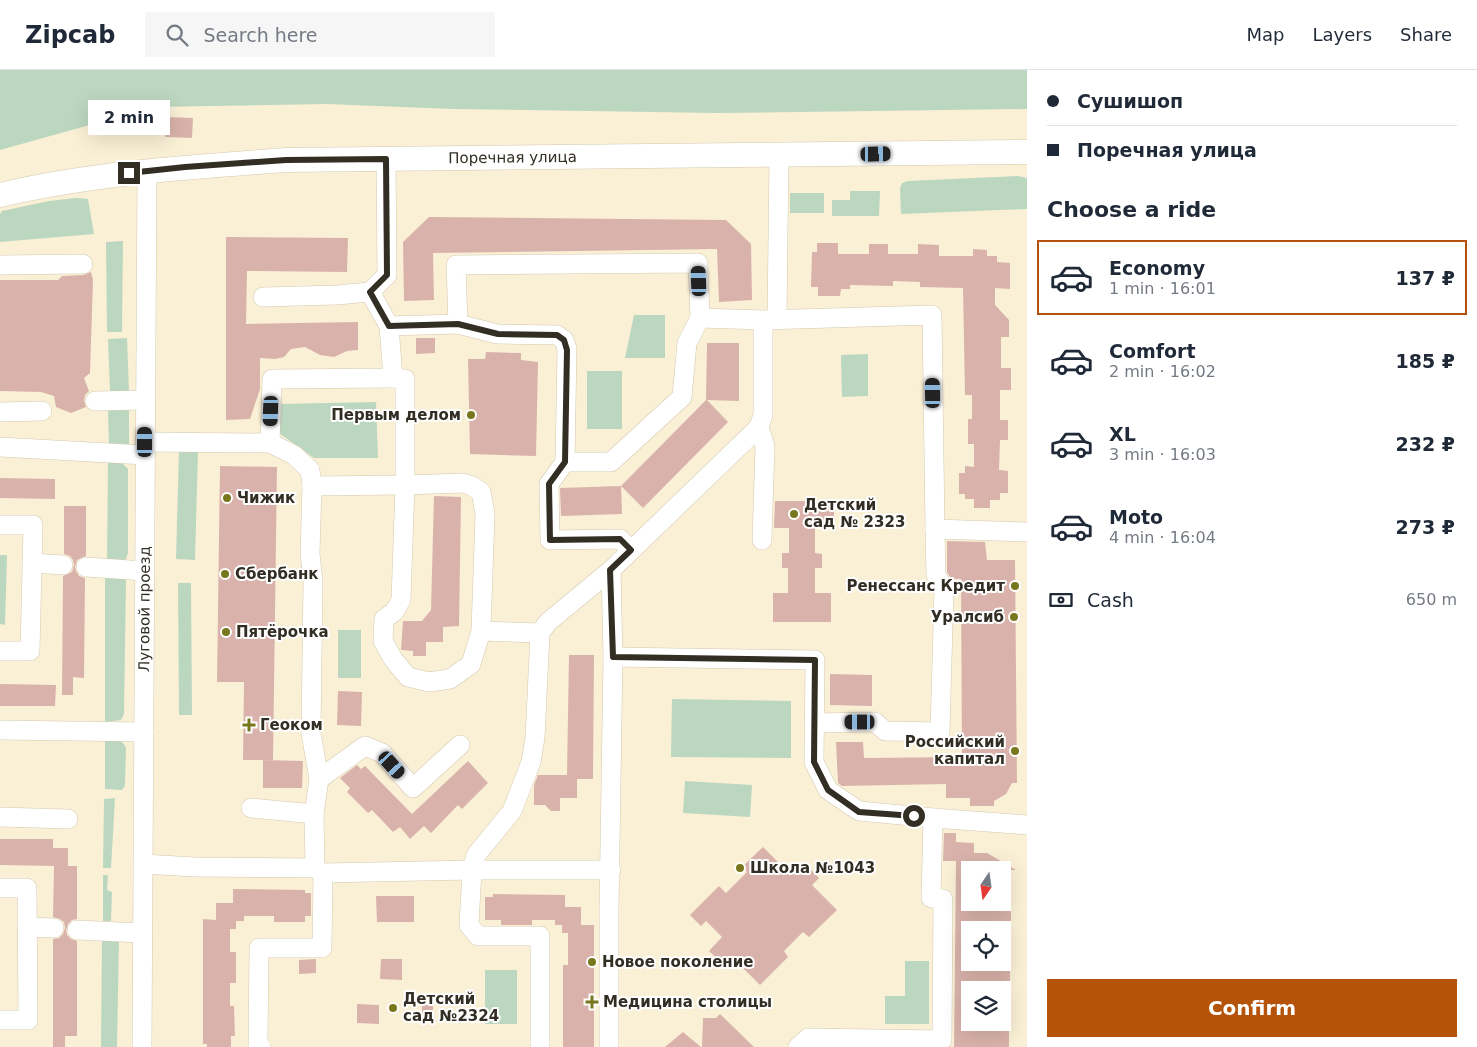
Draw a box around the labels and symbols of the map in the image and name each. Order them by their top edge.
callout: 2 min [88,101,170,136]
car [860,146,891,162]
street label: Поречная улица [448,148,577,167]
route end [118,162,140,184]
car [690,266,707,296]
car [925,378,940,408]
car [262,396,279,426]
place label: Первым делом [331,406,461,424]
marker: Первым делом [465,409,477,421]
car [137,427,152,457]
place label: Чижик [237,489,295,507]
marker: Чижик [221,492,233,504]
place label: Детский сад № 2323 [804,496,905,531]
marker: Детский сад № 2323 [788,508,800,520]
street label: Луговой проезд [135,546,154,672]
place label: Сбербанк [235,565,319,583]
marker: Сбербанк [219,568,231,580]
place label: Ренессанс Кредит [846,577,1005,595]
marker: Ренессанс Кредит [1009,580,1021,592]
place label: Уралсиб [931,608,1004,626]
marker: Уралсиб [1008,611,1020,623]
place label: Пятёрочка [236,623,329,641]
marker: Пятёрочка [220,626,232,638]
car [845,715,875,730]
place label: Геоком [260,716,323,734]
marker: Геоком [242,718,256,732]
place label: Российский капитал [905,733,1005,768]
marker: Российский капитал [1009,745,1021,757]
car [376,749,407,781]
route start [903,805,925,827]
place label: Школа №1043 [750,859,875,877]
north arrow [961,861,1011,911]
marker: Школа №1043 [734,862,746,874]
place label: Новое поколение [602,953,753,971]
marker: Новое поколение [586,956,598,968]
place label: Детский сад №2324 [403,990,499,1025]
place label: Медицина столицы [603,993,772,1011]
marker: Медицина столицы [585,995,599,1009]
marker: Детский сад №2324 [387,1002,399,1014]

